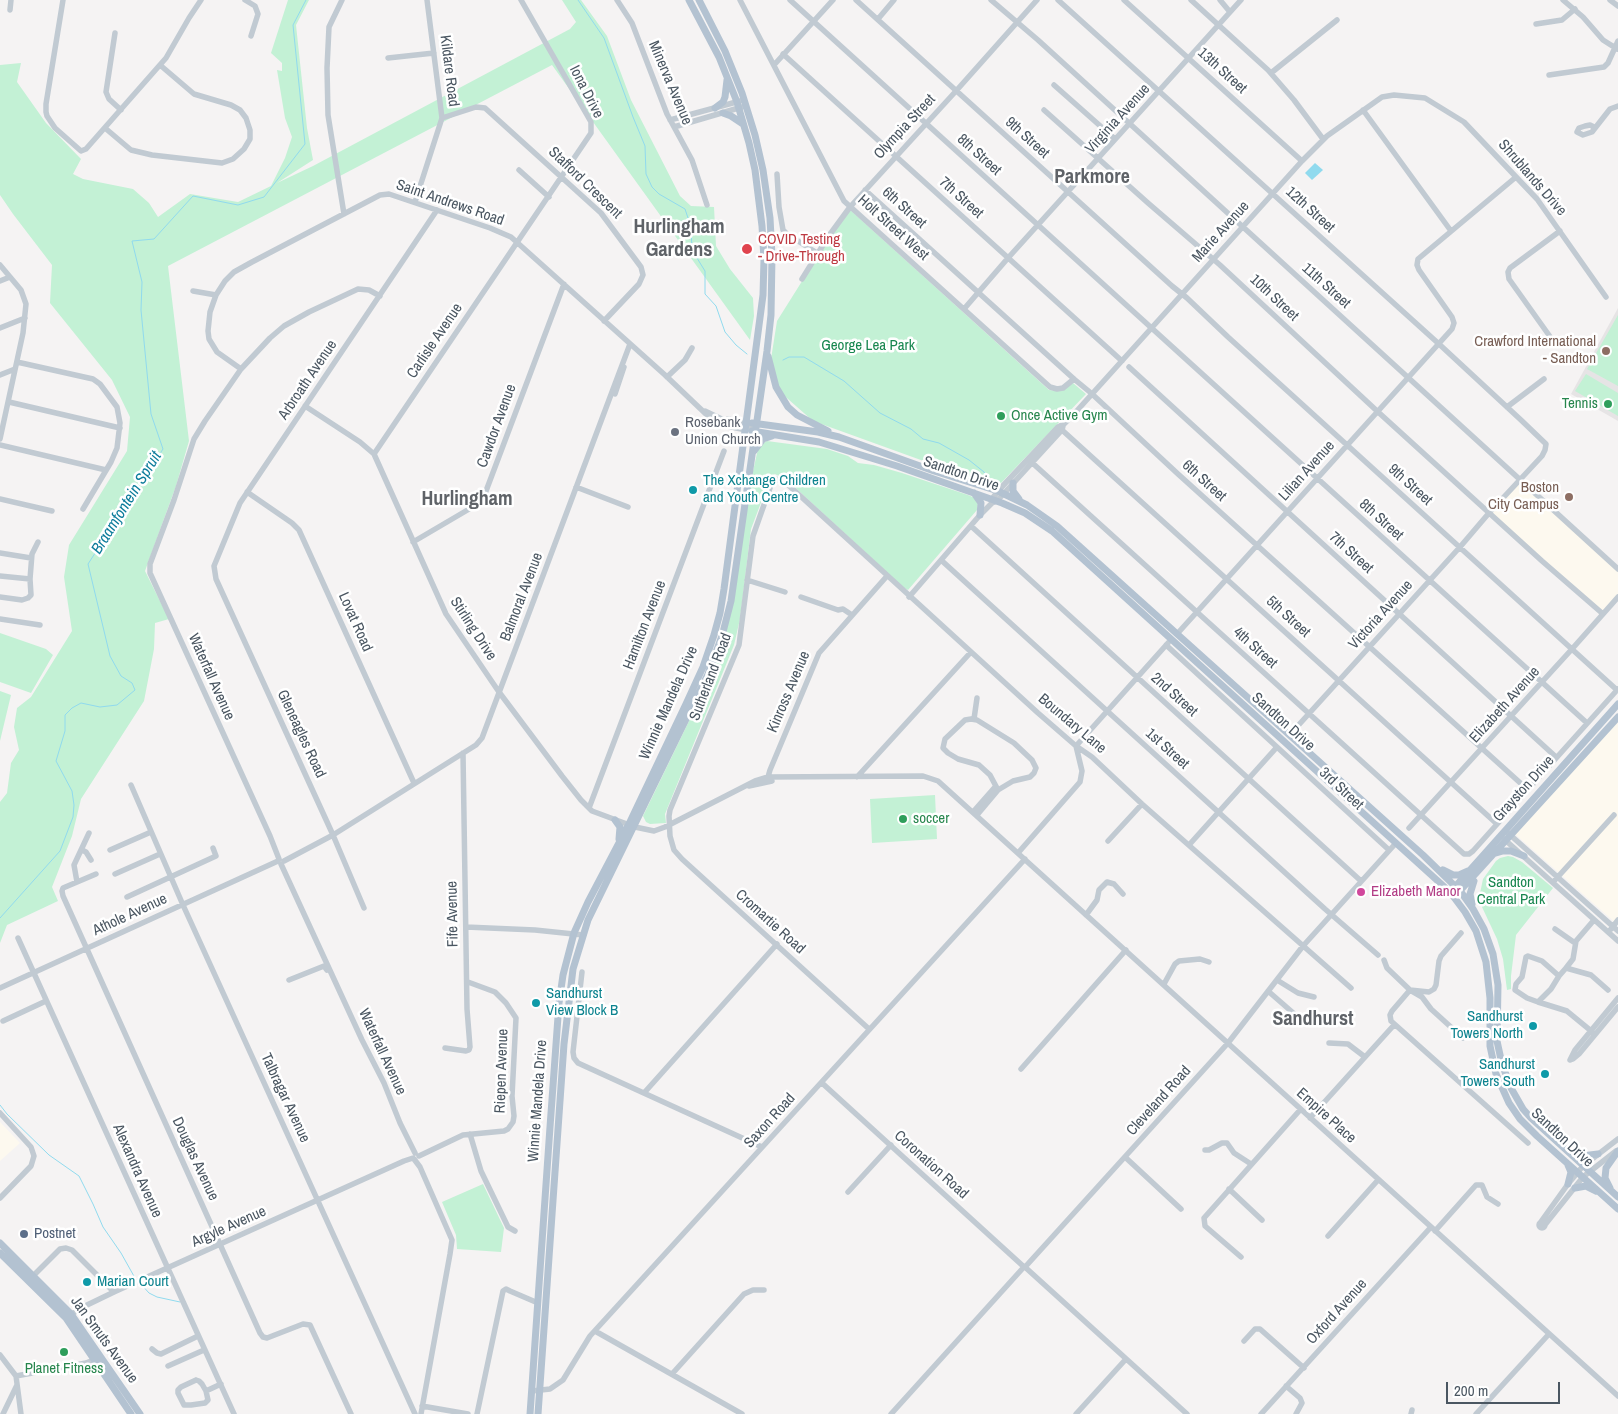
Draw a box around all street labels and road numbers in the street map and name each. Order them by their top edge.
street label: Kildare Road [436,34,462,108]
street label: Minerva Avenue [644,38,696,128]
street label: 13th Street [1194,44,1250,98]
street label: Iona Drive [565,63,607,121]
street label: Virginia Avenue [1082,80,1154,158]
street label: Olympia Street [870,91,940,163]
street label: 9th Street [1001,113,1053,163]
street label: 8th Street [953,130,1005,180]
street label: Shrublands Drive [1494,136,1570,220]
street label: Stafford Crescent [544,143,626,223]
street label: 7th Street [935,173,987,223]
street label: Saint Andrews Road [394,176,506,230]
street label: 6th Street [878,183,930,233]
street label: 12th Street [1282,183,1338,237]
street label: Holt Street West [854,191,932,265]
street label: Marie Avenue [1189,198,1253,266]
street label: 11th Street [1298,259,1354,313]
street label: 10th Street [1246,271,1302,325]
street label: Carlisle Avenue [403,300,467,382]
street label: Arbroath Avenue [275,337,341,423]
street label: Cawdor Avenue [474,382,520,470]
street label: Lilian Avenue [1275,437,1339,505]
street label: Sandton Drive [921,453,1001,495]
street label: 6th Street [1178,456,1230,506]
street label: 9th Street [1384,460,1436,510]
street label: 8th Street [1355,495,1407,545]
street label: 7th Street [1325,528,1377,578]
street label: Balmoral Avenue [497,550,547,644]
street label: Victoria Avenue [1345,577,1417,653]
street label: Hamilton Avenue [620,578,670,672]
street label: Lovat Road [334,590,376,654]
street label: 5th Street [1262,592,1314,642]
street label: Stirling Drive [446,594,500,664]
street label: 4th Street [1229,623,1281,673]
street label: Waterfall Avenue [184,631,238,723]
street label: Sutherland Road [686,631,736,723]
street label: Winnie Mandela Drive [636,643,702,763]
street label: Kinross Avenue [764,649,814,735]
street label: Elizabeth Avenue [1466,663,1544,747]
street label: 2nd Street [1147,669,1201,721]
street label: Gleneagles Road [273,687,329,781]
street label: Sandton Drive [1248,689,1318,755]
street label: Boundary Lane [1034,690,1110,758]
street label: 1st Street [1141,725,1193,773]
street label: Grayston Drive [1490,752,1558,826]
street label: 3rd Street [1315,764,1367,814]
street label: Fife Avenue [443,881,463,947]
street label: Cromartie Road [731,886,809,958]
street label: Athole Avenue [90,890,170,940]
street label: Waterfall Avenue [354,1006,410,1098]
street label: Riepen Avenue [492,1028,512,1114]
street label: Winnie Mandela Drive [525,1039,551,1163]
street label: Talbragar Avenue [256,1050,314,1146]
street label: Cleveland Road [1123,1062,1195,1140]
street label: Empire Place [1293,1085,1359,1147]
street label: Saxon Road [741,1090,799,1152]
street label: Sandton Drive [1527,1105,1597,1171]
street label: Douglas Avenue [168,1114,222,1204]
street label: Alexandra Avenue [108,1122,166,1220]
street label: Coronation Road [890,1127,972,1203]
street label: Argyle Avenue [189,1203,269,1251]
street label: Oxford Avenue [1303,1276,1371,1348]
street label: Jan Smuts Avenue [66,1293,142,1387]

